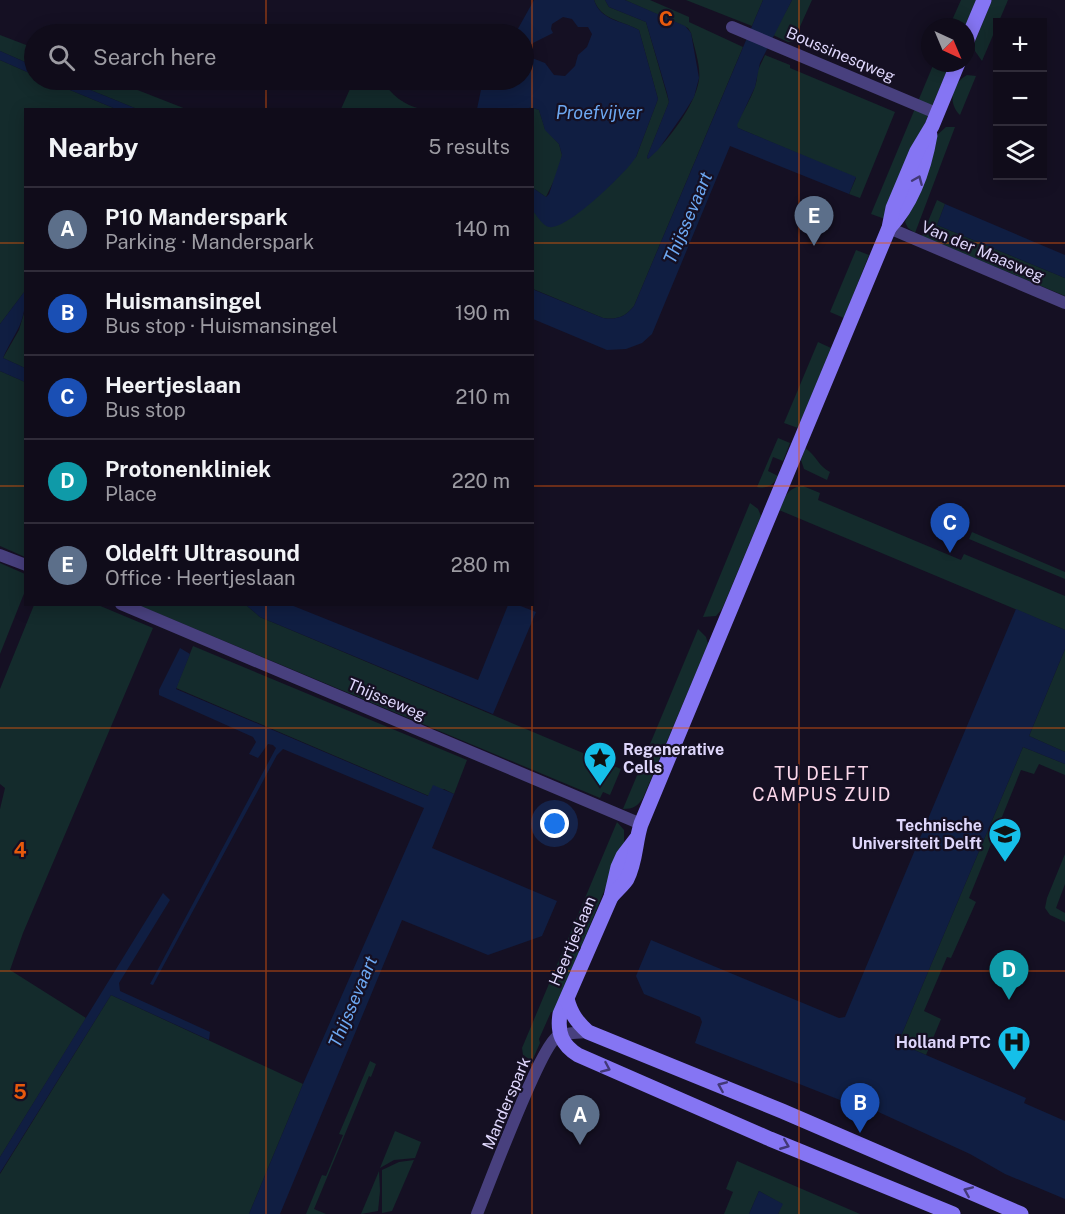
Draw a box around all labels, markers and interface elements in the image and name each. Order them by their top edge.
text: C [659,7,673,31]
north arrow [921,18,975,72]
map controls [993,18,1047,180]
button: + [993,18,1047,72]
street label: Boussinesqweg [783,23,898,86]
search box [24,24,534,90]
icon: search [45,41,78,74]
text: Search here [93,44,217,70]
button: − [993,72,1047,126]
water label: Proefvijver [556,102,643,123]
button: layers [993,126,1047,180]
text: Nearby [48,132,138,163]
text: 5 results [428,135,510,159]
water label: Thijssevaart [659,169,716,267]
one-way arrow [911,176,923,187]
pin: E [794,196,834,246]
text: P10 Manderspark [105,204,288,230]
text: A [60,217,75,241]
text: 140 m [455,217,510,241]
street label: Van der Maasweg [919,217,1047,286]
text: Parking · Manderspark [105,230,314,254]
text: Huismansingel [105,288,262,314]
text: B [61,301,74,325]
text: 190 m [455,301,510,325]
text: Bus stop · Huismansingel [105,314,338,338]
text: Heertjeslaan [105,372,241,398]
text: C [60,385,75,409]
text: 210 m [456,385,510,409]
text: Bus stop [105,398,186,422]
text: Protonenkliniek [105,456,271,482]
text: D [60,469,75,493]
text: 220 m [452,469,510,493]
text: Place [105,482,157,506]
pin: C [930,504,970,553]
text: Oldelft Ultrasound [105,540,300,566]
text: E [61,553,74,577]
text: 280 m [451,553,510,577]
text: Office · Heertjeslaan [105,566,296,590]
street label: Thijsseweg [345,674,429,724]
place icon: Regenerative Cells [582,740,618,787]
place label: Regenerative Cells [623,740,724,777]
district label: TU DELFT CAMPUS ZUID [752,763,892,805]
your location [540,809,569,838]
place label: Technische Universiteit Delft [851,816,982,853]
school or university icon: Technische Universiteit Delft [987,816,1023,863]
text: 4 [13,838,27,862]
street label: Heertjeslaan [545,893,600,989]
pin: D [990,950,1028,1000]
water label: Thijssevaart [324,953,381,1051]
hospital icon: Holland PTC [996,1024,1032,1071]
place label: Holland PTC [896,1033,991,1052]
street label: Manderspark [478,1054,534,1152]
one-way arrow [600,1061,611,1073]
text: 5 [13,1080,27,1104]
one-way arrow [718,1081,729,1093]
pin: B [840,1084,880,1133]
pin: A [560,1096,600,1145]
one-way arrow [779,1138,790,1150]
one-way arrow [963,1186,974,1198]

